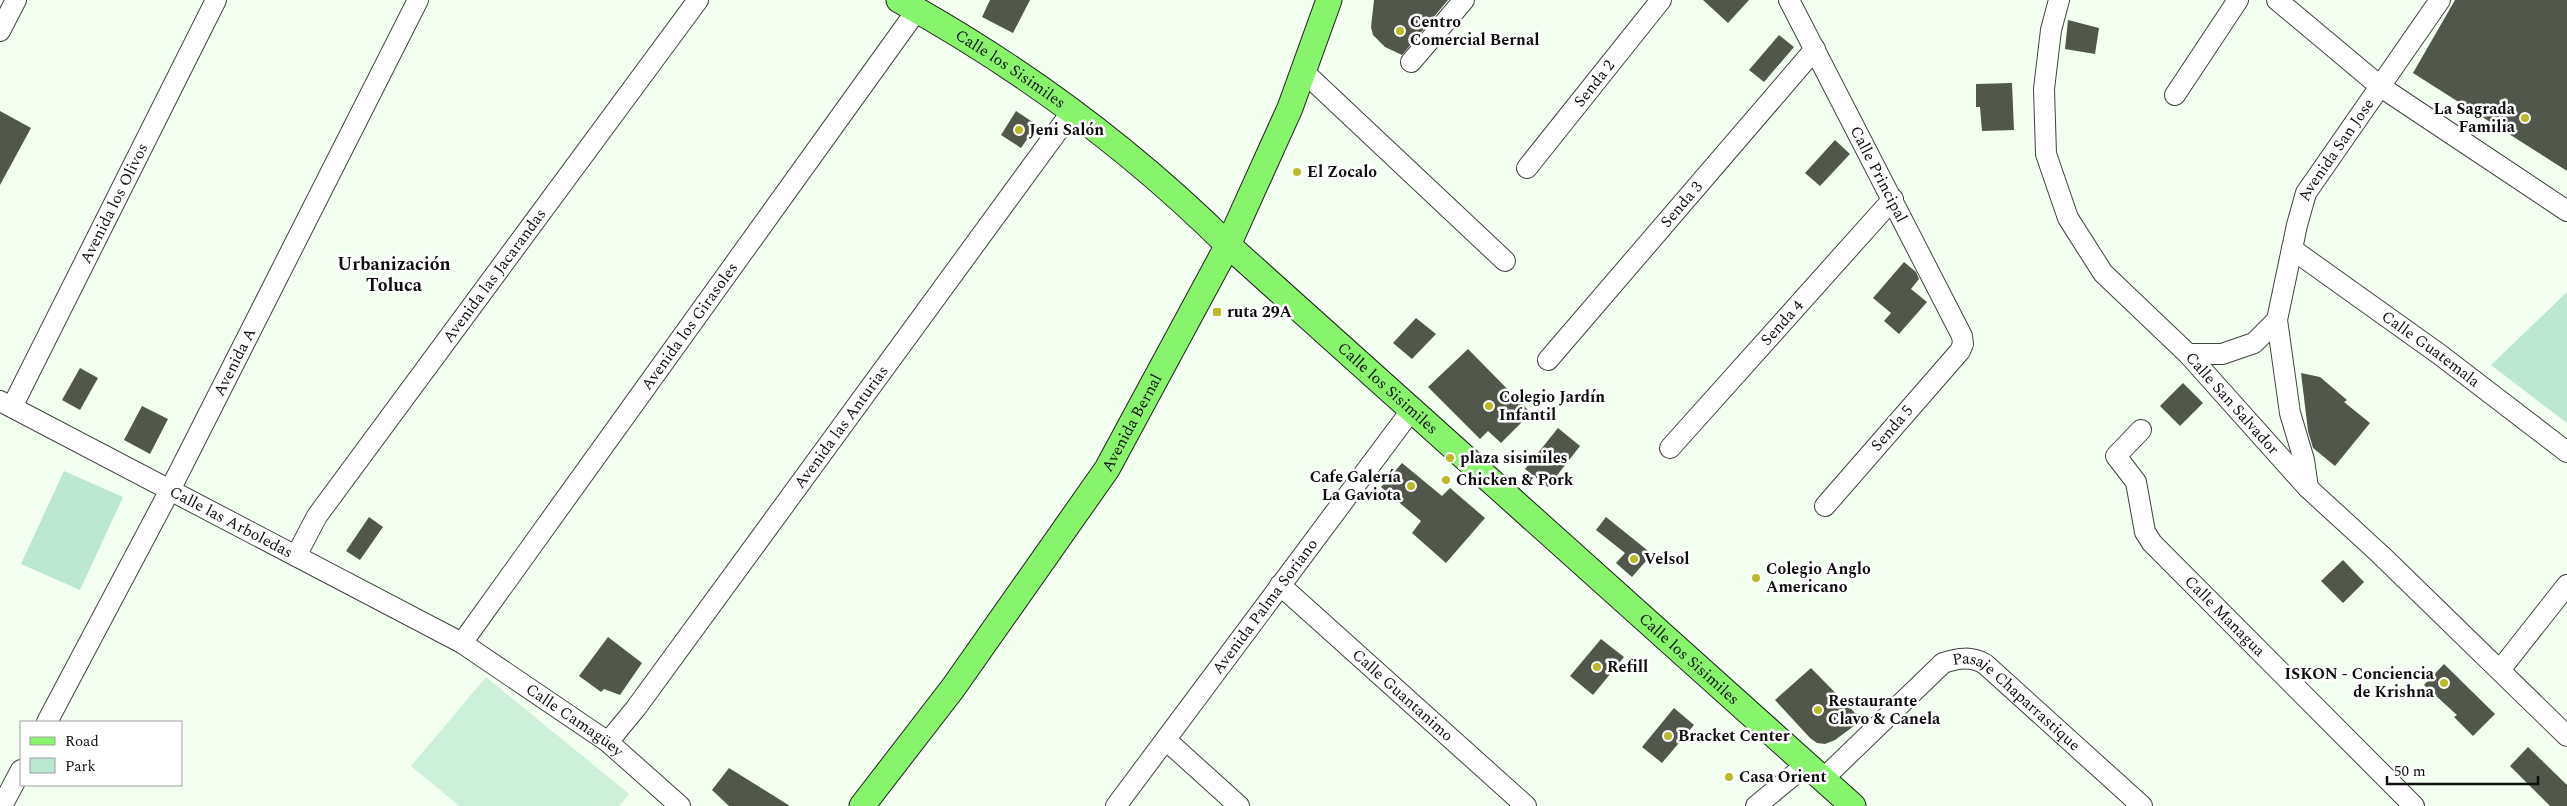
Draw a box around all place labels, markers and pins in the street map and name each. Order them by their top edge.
place label: Centro Comercial Bernal [1410,10,1539,52]
marker: Centro Comercial Bernal [1394,25,1406,37]
place label: La Sagrada Familia [2434,97,2516,139]
marker: La Sagrada Familia [2519,112,2531,124]
place label: Jeni Salón [1029,118,1104,142]
marker: Jeni Salón [1013,124,1025,136]
place label: El Zocalo [1307,160,1377,184]
marker: El Zocalo [1291,166,1303,178]
place label: ruta 29A [1227,300,1293,324]
marker: ruta 29A [1211,306,1223,318]
place label: Colegio Jardín Infantil [1499,385,1605,427]
marker: Colegio Jardín Infantil [1483,400,1495,412]
place label: plaza sisimiles [1460,446,1568,470]
marker: plaza sisimiles [1444,452,1456,464]
place label: Cafe Galería La Gaviota [1310,465,1402,507]
place label: Chicken & Pork [1456,468,1574,492]
marker: Chicken & Pork [1440,474,1452,486]
marker: Cafe Galería La Gaviota [1405,480,1417,492]
place label: Velsol [1644,547,1689,571]
marker: Velsol [1628,553,1640,565]
place label: Colegio Anglo Americano [1766,557,1871,599]
marker: Colegio Anglo Americano [1750,572,1762,584]
place label: Refill [1607,655,1648,679]
marker: Refill [1591,661,1603,673]
place label: ISKON - Conciencia de Krishna [2284,662,2435,704]
marker: ISKON - Conciencia de Krishna [2438,677,2450,689]
place label: Restaurante Clavo & Canela [1828,689,1941,731]
marker: Restaurante Clavo & Canela [1812,704,1824,716]
place label: Bracket Center [1678,724,1790,748]
marker: Bracket Center [1662,730,1674,742]
place label: Casa Orient [1739,765,1827,789]
marker: Casa Orient [1723,771,1735,783]

